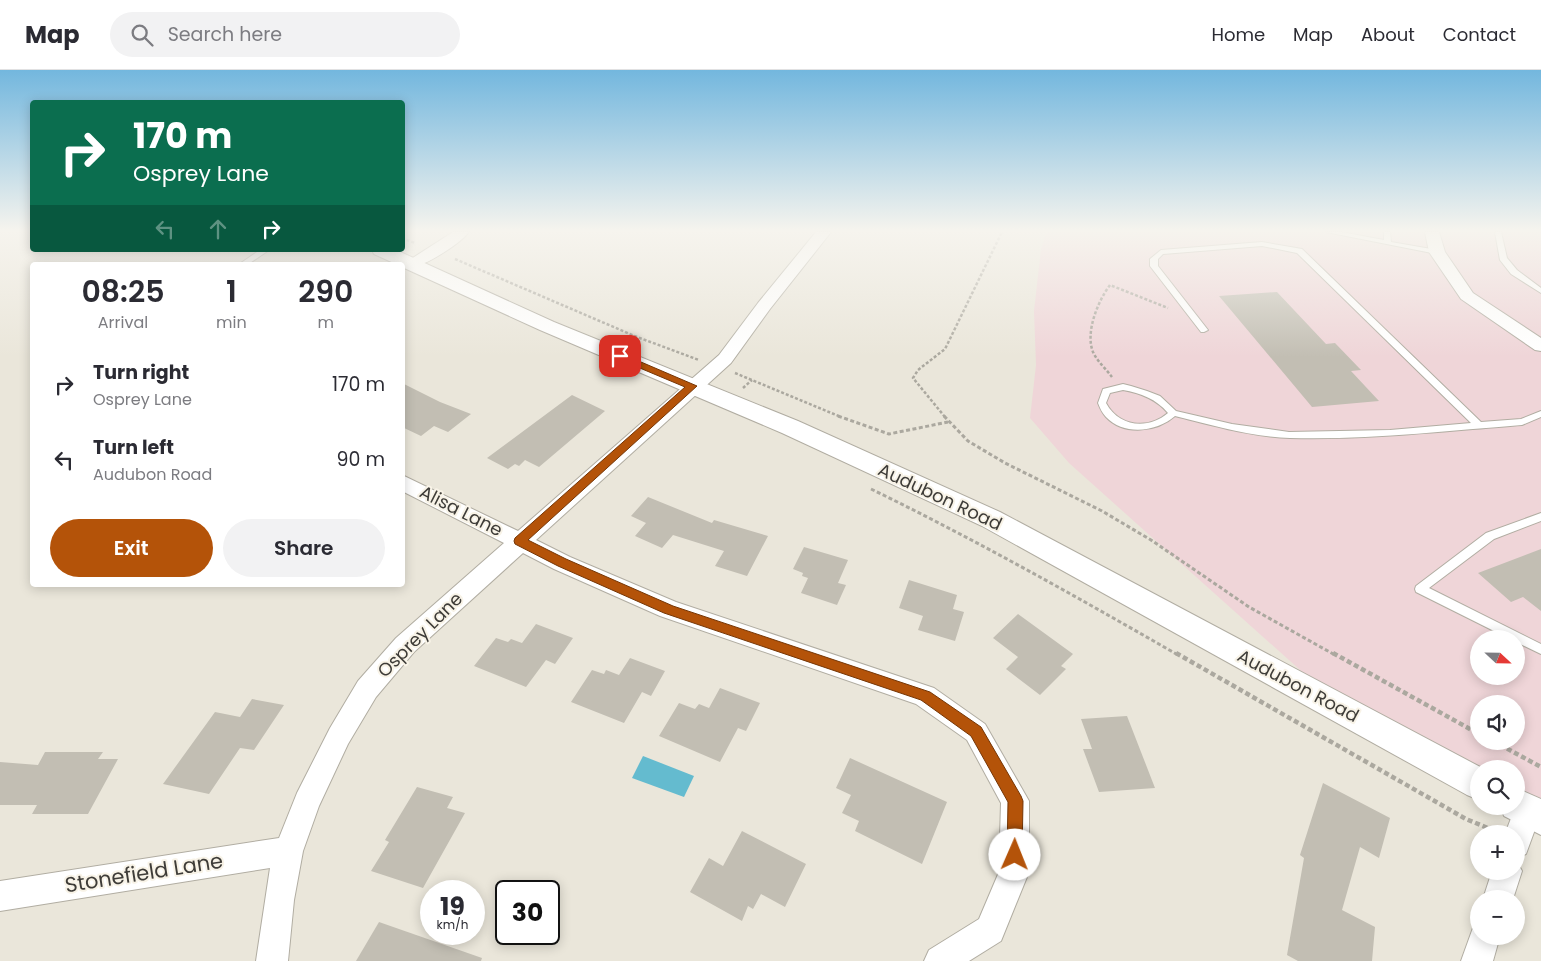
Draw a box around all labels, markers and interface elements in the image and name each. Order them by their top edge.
search box [110,12,460,57]
text: Map [25,18,80,51]
icon: search [128,21,156,49]
text: Search here [168,21,282,48]
text: Home [1211,22,1265,47]
text: Map [1293,22,1333,47]
text: About [1361,22,1415,47]
text: Contact [1443,22,1516,47]
text: 170 m [133,111,232,160]
icon: right [50,120,115,185]
text: Osprey Lane [133,158,269,189]
icon: left [151,215,179,243]
icon: ahead [204,215,232,243]
icon: right [257,215,285,243]
text: 08:25 [81,270,165,313]
text: 1 [226,270,237,313]
text: 290 [298,270,354,313]
text: Arrival [98,311,148,334]
text: min [216,311,247,334]
text: m [318,311,334,334]
pin [599,335,641,377]
icon: arrive [606,342,634,370]
text: Turn right [93,359,189,386]
icon: right [50,371,78,399]
text: 170 m [332,371,385,398]
text: Osprey Lane [93,388,192,411]
text: Turn left [93,434,174,461]
icon: left [50,446,78,474]
text: 90 m [336,446,385,473]
street label: Audubon Road [874,457,1006,536]
text: Audubon Road [93,463,212,486]
street label: Alisa Lane [415,479,507,542]
button: Exit [50,519,213,577]
button: Share [223,519,385,577]
street label: Osprey Lane [372,587,468,683]
north arrow [1470,630,1525,685]
map controls [1470,630,1525,945]
street label: Audubon Road [1233,643,1363,728]
button: sound [1470,695,1525,750]
button: search [1470,760,1525,815]
button: + [1470,825,1525,880]
position arrow [988,828,1040,880]
street label: Stonefield Lane [63,846,225,899]
speed limit sign: 30 [495,880,560,945]
text: 19 [440,889,465,924]
button: − [1470,890,1525,945]
text: km/h [437,916,468,933]

